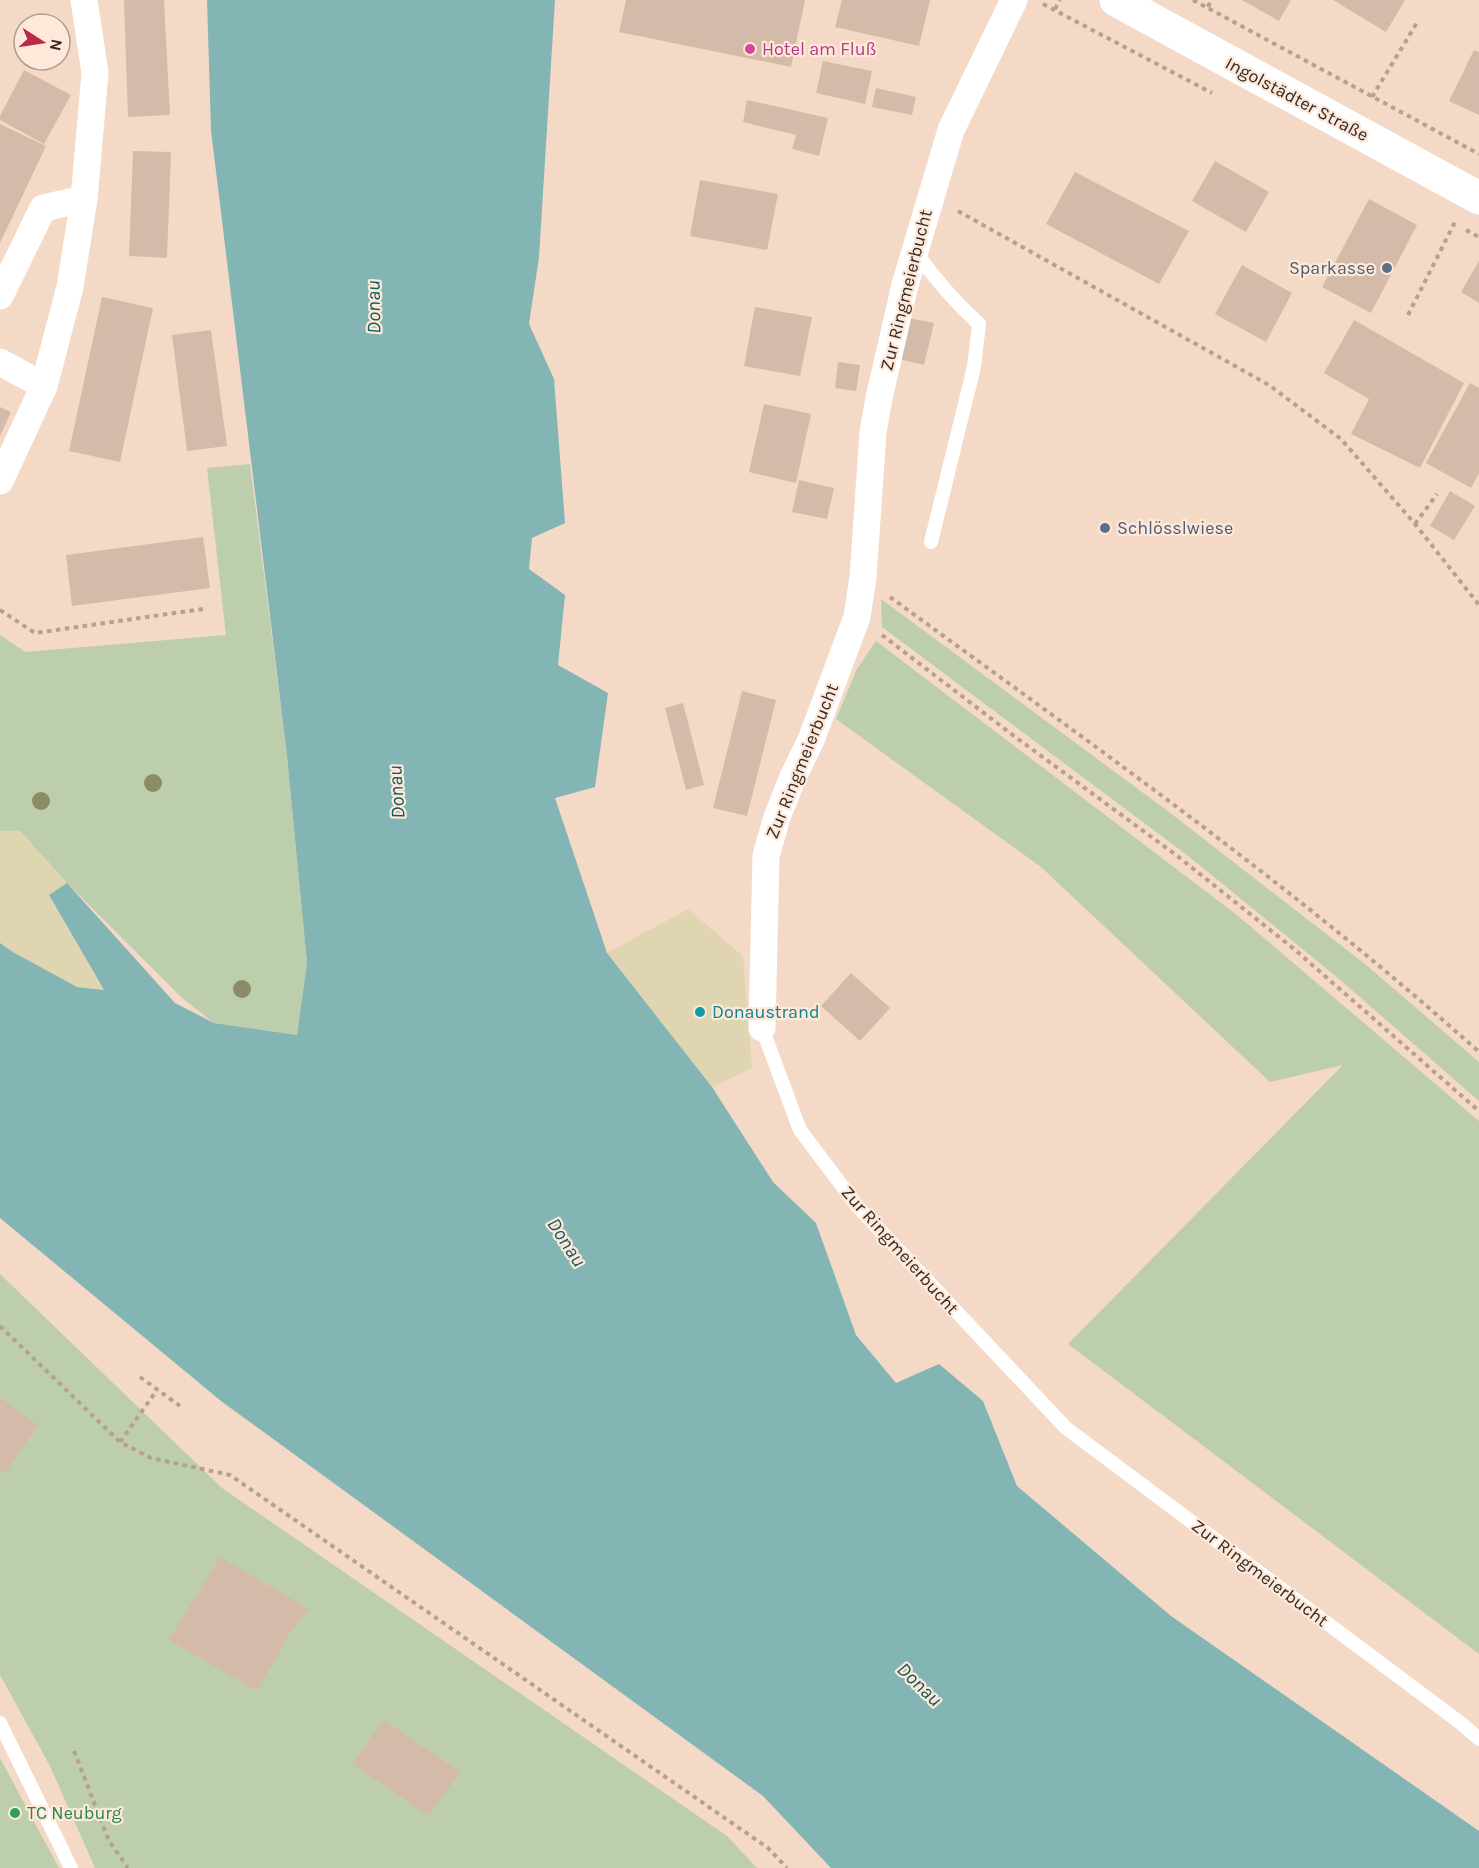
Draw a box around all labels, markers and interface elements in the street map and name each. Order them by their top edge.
north arrow [12,12,72,72]
text: N [46,37,67,53]
place label: Hotel am Fluß [762,38,877,60]
marker: Hotel am Fluß [743,42,757,56]
street label: Ingolstädter Straße [1222,52,1372,146]
street label: Zur Ringmeierbucht [875,207,937,373]
place label: Sparkasse [1289,257,1375,279]
marker: Sparkasse [1380,261,1394,275]
water label: Donau [362,280,385,334]
place label: Schlösslwiese [1117,517,1233,539]
marker: Schlösslwiese [1098,521,1112,535]
street label: Zur Ringmeierbucht [761,680,843,842]
water label: Donau [383,764,410,819]
place label: Donaustrand [712,1001,820,1023]
marker: Donaustrand [693,1005,707,1019]
street label: Zur Ringmeierbucht [836,1181,964,1319]
water label: Donau [542,1214,591,1271]
street label: Zur Ringmeierbucht [1187,1514,1333,1632]
water label: Donau [892,1657,947,1711]
place label: TC Neuburg [27,1802,122,1824]
marker: TC Neuburg [8,1806,22,1820]

